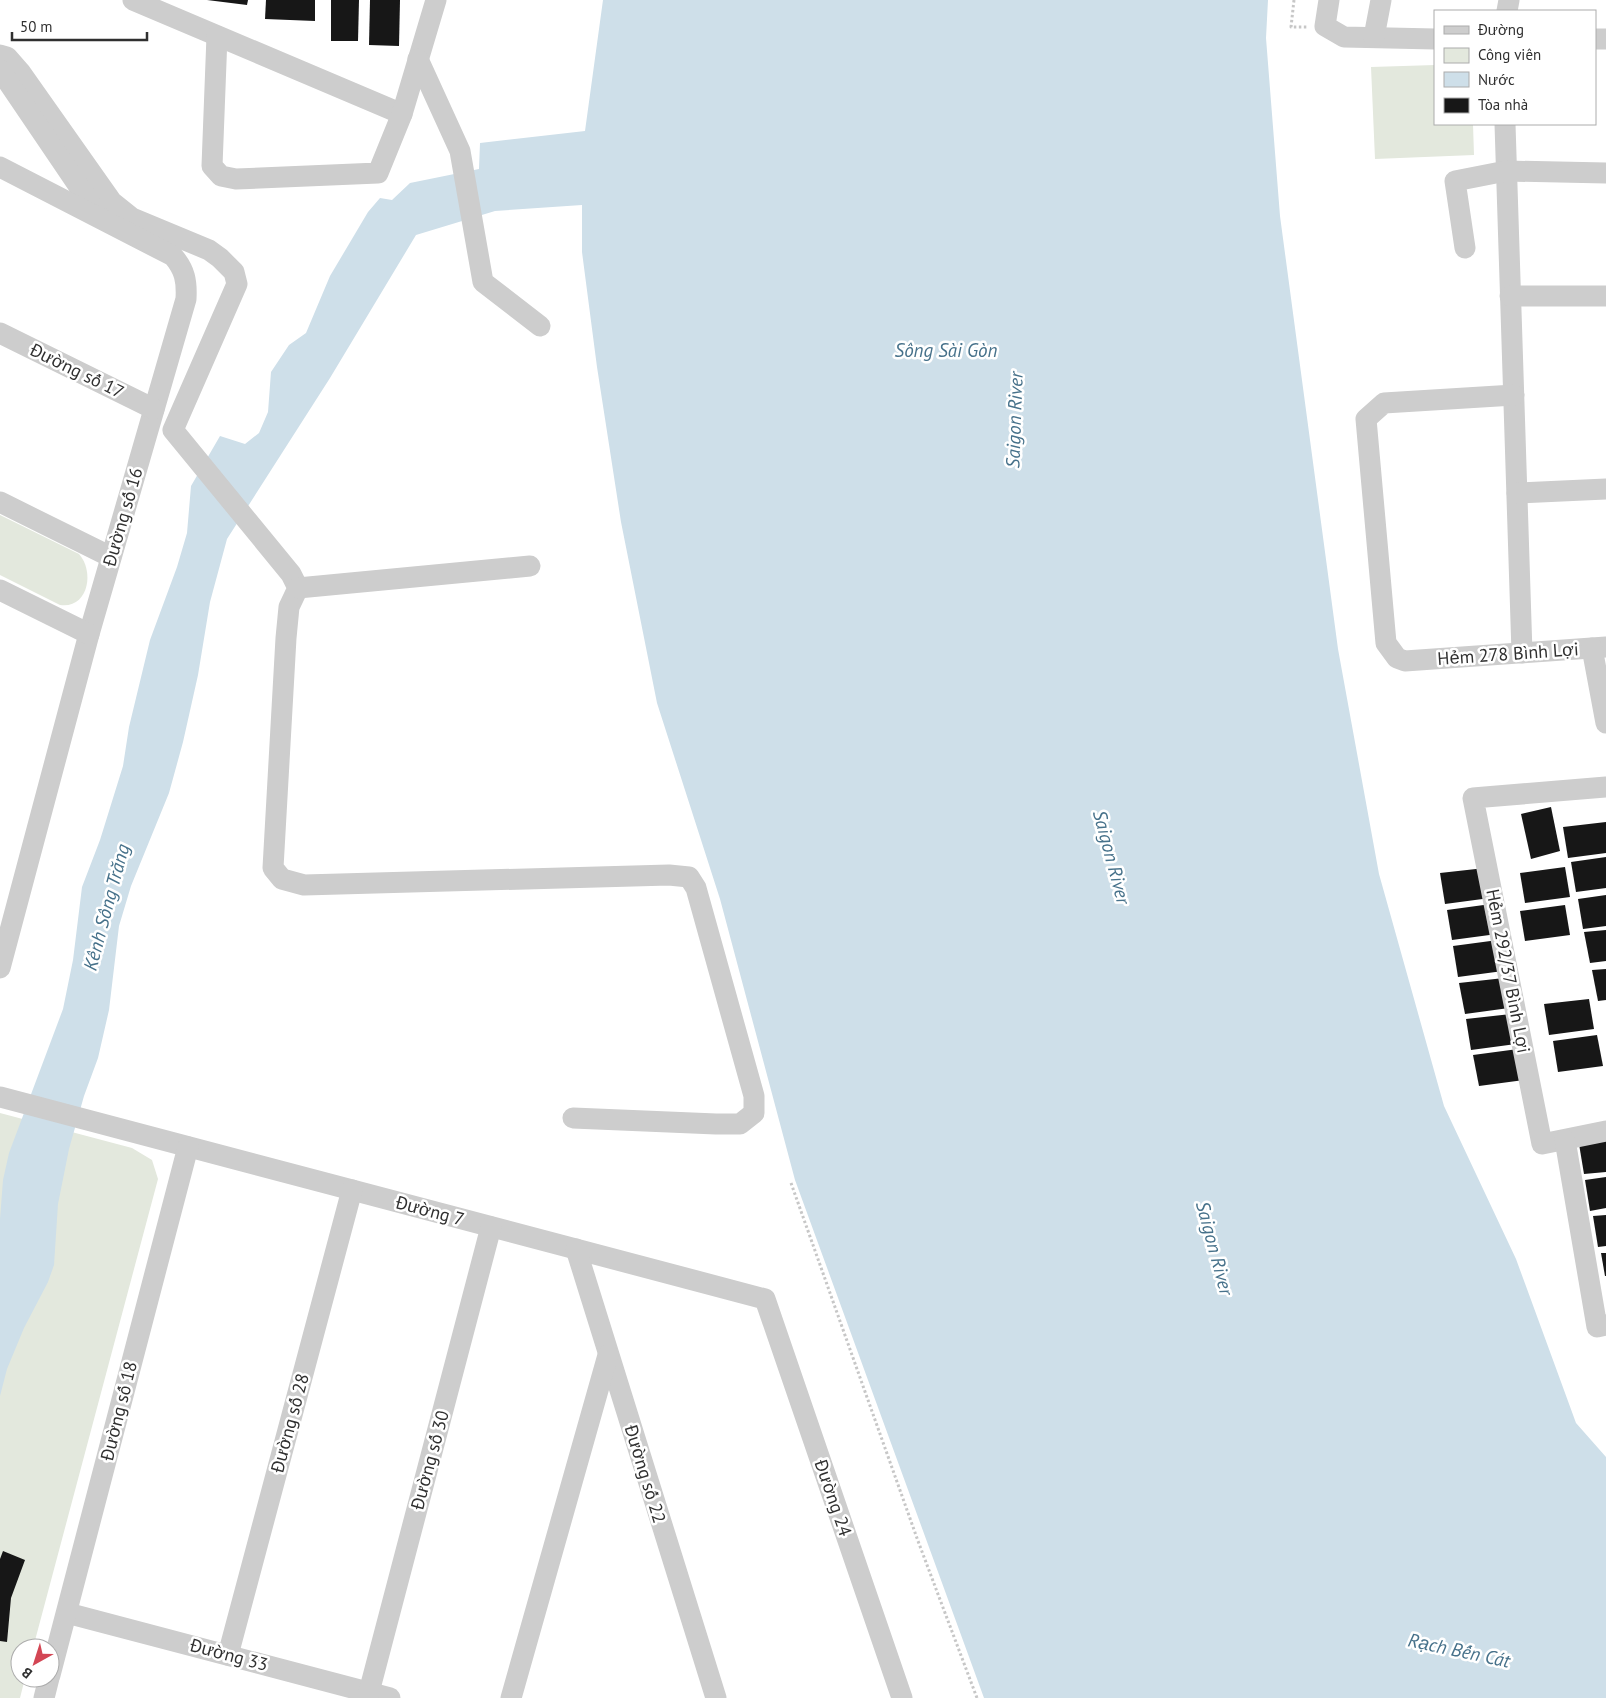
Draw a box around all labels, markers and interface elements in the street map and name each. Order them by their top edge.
scale bar [12,10,148,42]
legend [1434,10,1596,125]
text: 50 m [20,17,53,36]
text: Đường [1477,20,1524,39]
text: Công viên [1478,45,1541,64]
text: Nước [1478,70,1515,89]
text: Tòa nhà [1478,95,1528,114]
street label: Đường số 17 [26,337,128,403]
water label: Sông Sài Gòn [895,338,998,362]
water label: Saigon River [1000,370,1028,469]
street label: Đường số 16 [97,465,148,570]
street label: Hẻm 278 Bình Lợi [1437,637,1579,670]
water label: Saigon River [1088,807,1137,908]
water label: Kênh Sông Trăng [78,841,135,973]
street label: Hẻm 292/37 Bình Lợi [1481,887,1536,1055]
street label: Đường 7 [392,1190,467,1231]
water label: Saigon River [1191,1198,1240,1299]
street label: Đường số 18 [95,1359,142,1464]
street label: Đường số 28 [265,1371,314,1476]
street label: Đường số 30 [405,1408,454,1513]
street label: Đường số 22 [619,1421,671,1526]
street label: Đường 24 [809,1455,857,1539]
water label: Rạch Bến Cát [1406,1627,1513,1673]
street label: Đường 33 [187,1633,271,1676]
north arrow [10,1638,60,1688]
text: B [18,1664,36,1683]

